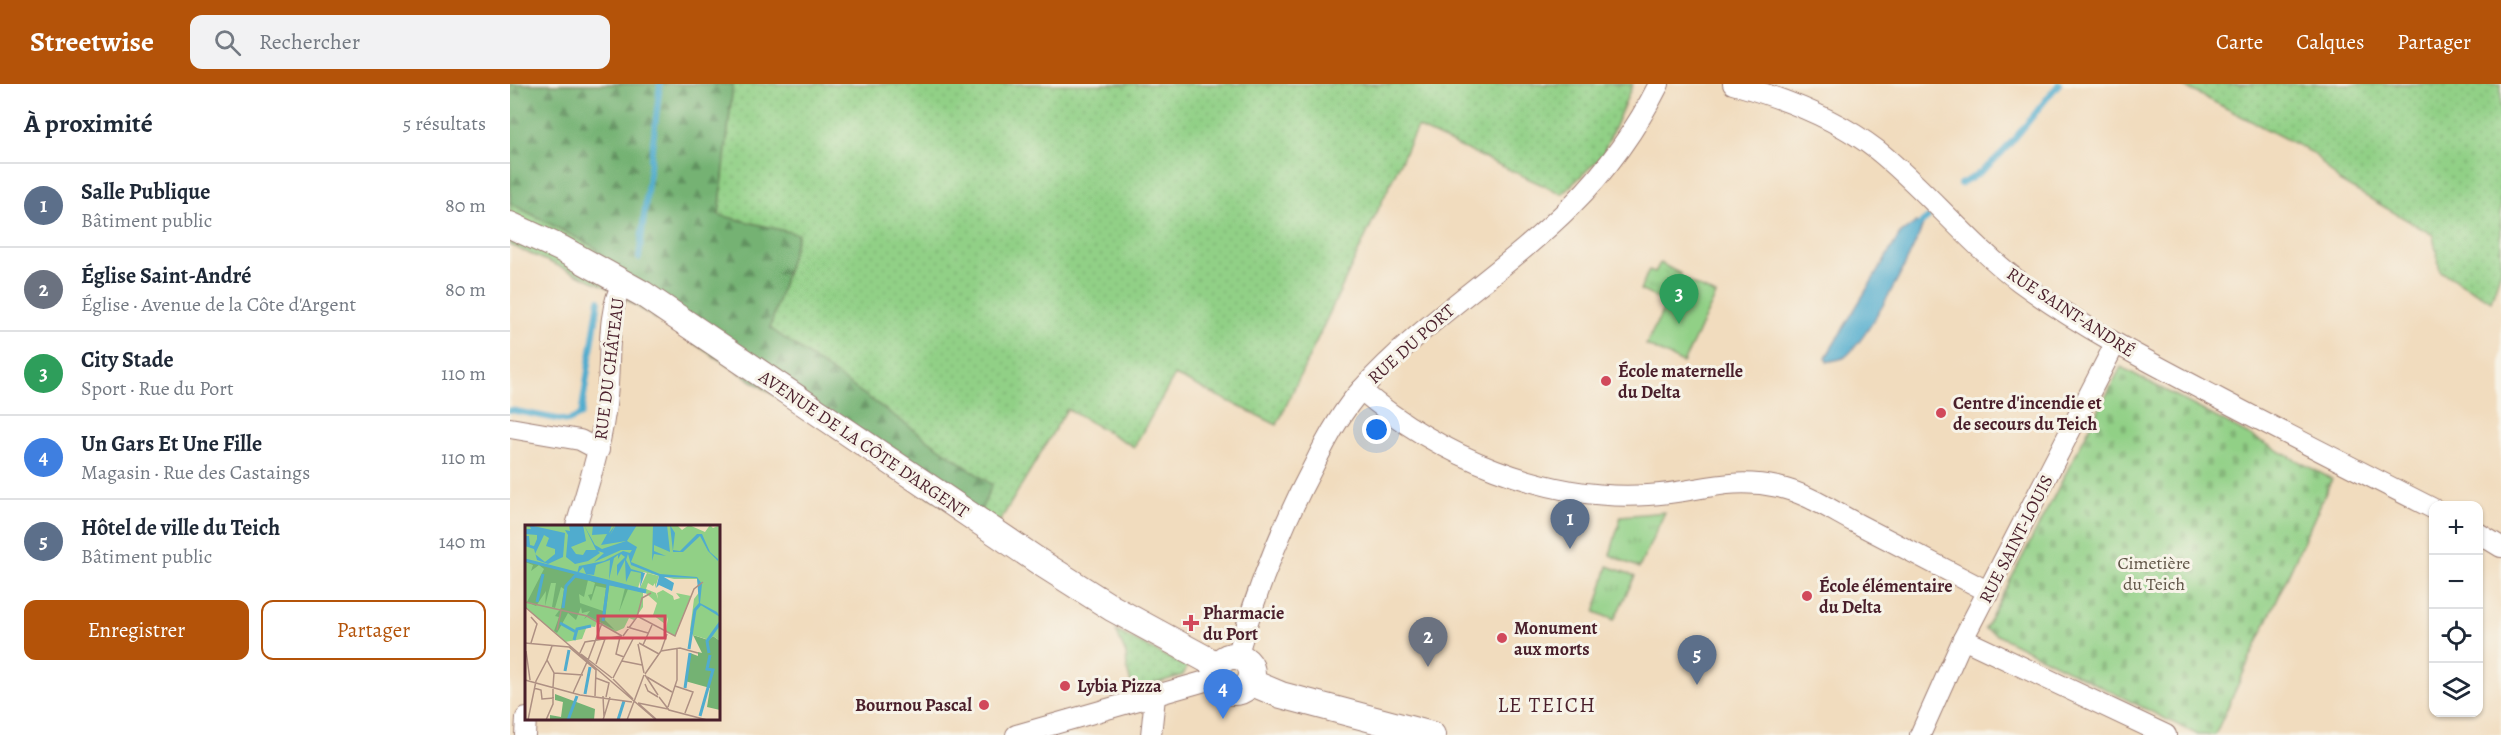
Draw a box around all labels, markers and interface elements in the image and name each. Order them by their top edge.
search box [190,15,610,69]
text: Streetwise [30,23,154,61]
icon: search [211,26,244,59]
text: Rechercher [259,27,360,57]
text: Carte [2216,28,2263,56]
text: Calques [2296,28,2364,56]
text: Partager [2397,28,2471,56]
text: À proximité [24,106,153,141]
text: 5 résultats [403,110,486,137]
text: Salle Publique [81,177,210,207]
text: 1 [40,192,47,219]
text: 80 m [445,192,486,219]
text: Bâtiment public [81,207,212,234]
text: Église Saint-André [81,261,251,291]
street label: RUE SAINT-ANDRÉ [2002,262,2140,362]
pin: 3 [1660,274,1698,324]
text: 2 [39,276,48,303]
text: 80 m [445,276,486,303]
text: Église · Avenue de la Côte d'Argent [81,291,356,318]
street label: RUE DU CHÂTEAU [588,296,630,442]
street label: RUE DU PORT [1363,299,1460,389]
text: City Stade [81,345,174,375]
place label: École maternelle du Delta [1618,359,1743,404]
text: 3 [39,360,48,387]
text: 110 m [441,360,486,387]
street label: AVENUE DE LA CÔTE D'ARGENT [753,364,974,524]
marker: École maternelle du Delta [1599,374,1613,388]
text: Sport · Rue du Port [81,375,233,402]
place label: Centre d'incendie et de secours du Teich [1953,391,2102,436]
marker: Centre d'incendie et de secours du Teich [1934,406,1948,420]
your location [1362,415,1391,444]
text: Un Gars Et Une Fille [81,429,262,459]
text: 4 [39,444,48,471]
text: 110 m [441,444,486,471]
text: Magasin · Rue des Castaings [81,459,310,486]
street label: RUE SAINT-LOUIS [1973,471,2059,607]
pin: 1 [1550,500,1590,549]
map controls [2429,501,2483,717]
button: + [2429,501,2483,555]
text: Hôtel de ville du Teich [81,513,280,543]
inset map [525,525,720,720]
text: 5 [39,528,48,555]
text: 140 m [439,528,486,555]
text: Bâtiment public [81,543,212,570]
park label: Cimetière du Teich [2118,551,2190,596]
button: − [2429,555,2483,609]
place label: École élémentaire du Delta [1819,574,1953,619]
marker: École élémentaire du Delta [1800,589,1814,603]
button: Enregistrer [24,600,249,660]
button: Partager [261,600,486,660]
place label: Pharmacie du Port [1203,601,1284,646]
button: locate [2429,609,2483,663]
marker: Pharmacie du Port [1184,616,1198,630]
place label: Monument aux morts [1514,616,1598,661]
pin: 2 [1408,618,1448,667]
marker: Monument aux morts [1495,631,1509,645]
pin: 5 [1678,636,1716,685]
button: layers [2429,663,2483,717]
pin: 4 [1204,670,1242,719]
place label: Lybia Pizza [1077,674,1162,698]
marker: Lybia Pizza [1058,679,1072,693]
district label: LE TEICH [1497,691,1597,719]
place label: Bournou Pascal [855,693,972,717]
marker: Bournou Pascal [977,698,991,712]

